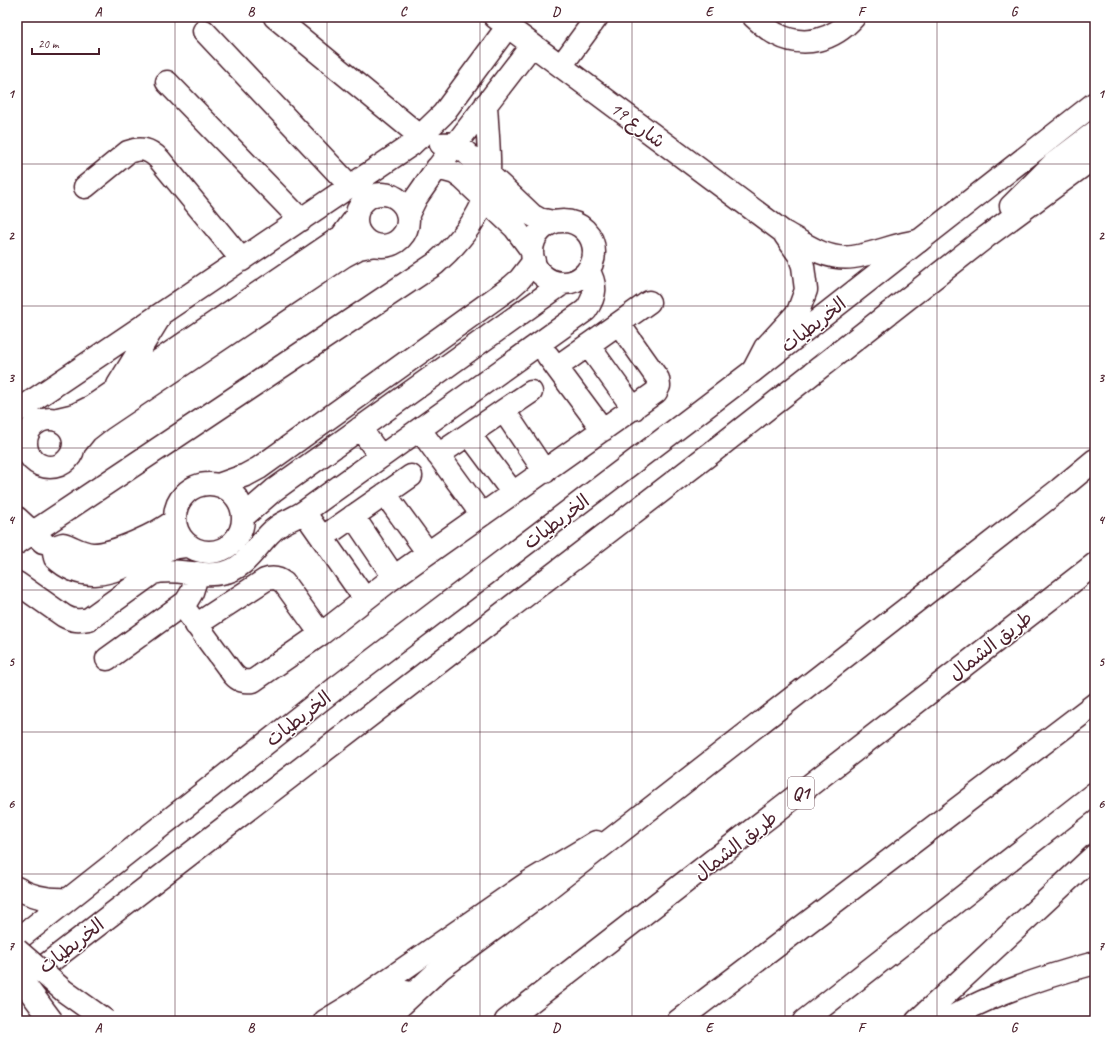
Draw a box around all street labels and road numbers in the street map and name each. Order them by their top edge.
street label: شارع 19 [604,96,670,154]
street label: الخريطيات [776,292,851,358]
street label: الخريطيات [519,489,594,554]
street label: طريق الشمال [944,606,1037,686]
street label: الخريطيات [261,686,336,752]
road number: Q1 [788,777,814,809]
street label: طريق الشمال [689,806,782,886]
street label: الخريطيات [34,913,109,979]

